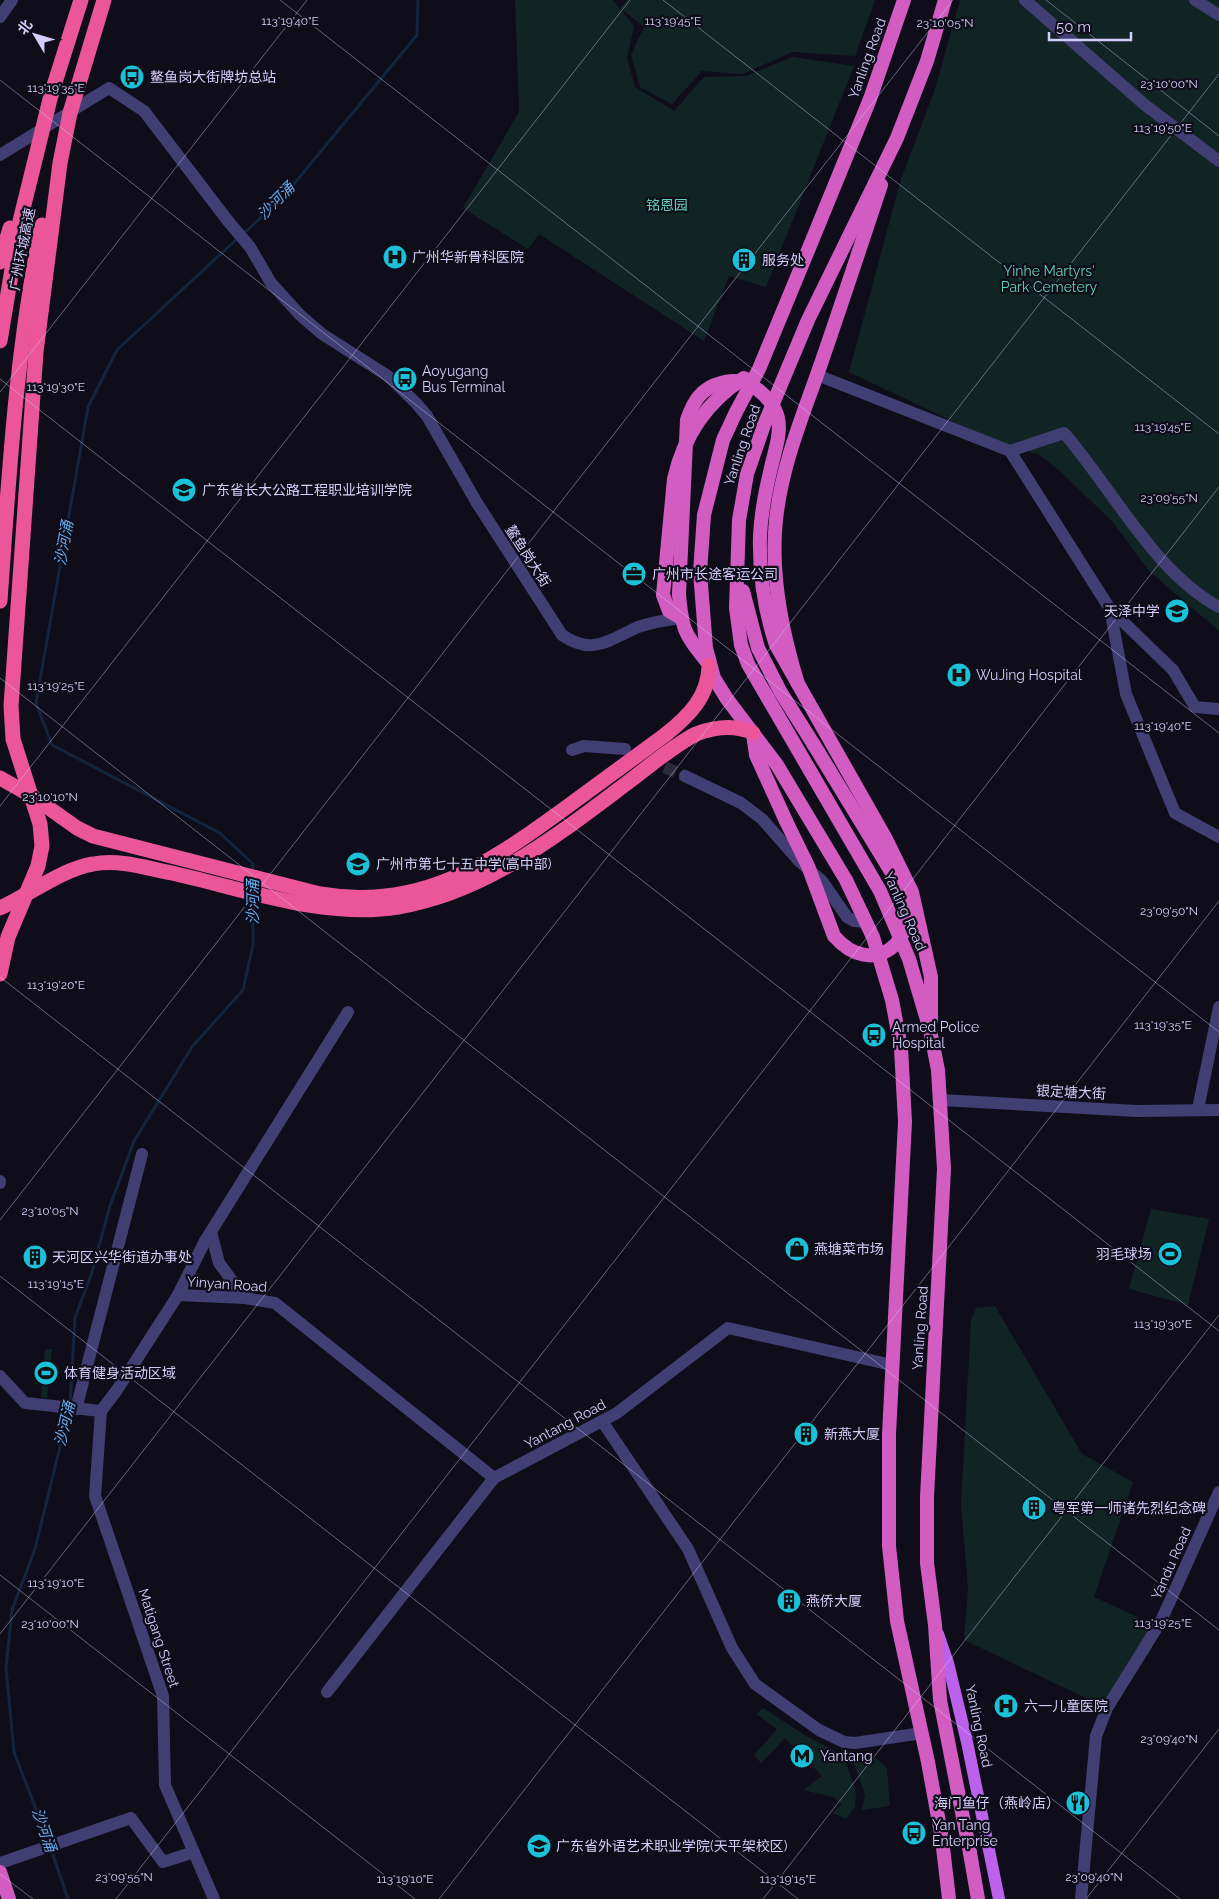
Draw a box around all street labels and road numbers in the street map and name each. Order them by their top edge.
street label: Yanling Road [845,16,889,100]
street label: 广州环城高速 [6,206,38,292]
street label: Yanling Road [721,402,763,488]
street label: 鳌鱼岗大街 [502,522,554,590]
street label: Yanling Road [881,869,929,953]
street label: 银定塘大街 [1036,1082,1106,1102]
street label: Yinyan Road [186,1273,268,1295]
street label: Yanling Road [909,1285,931,1371]
street label: Yantang Road [522,1396,608,1452]
street label: Yandu Road [1148,1524,1194,1602]
street label: Matigang Street [135,1587,183,1690]
street label: Yanling Road [962,1683,996,1769]

